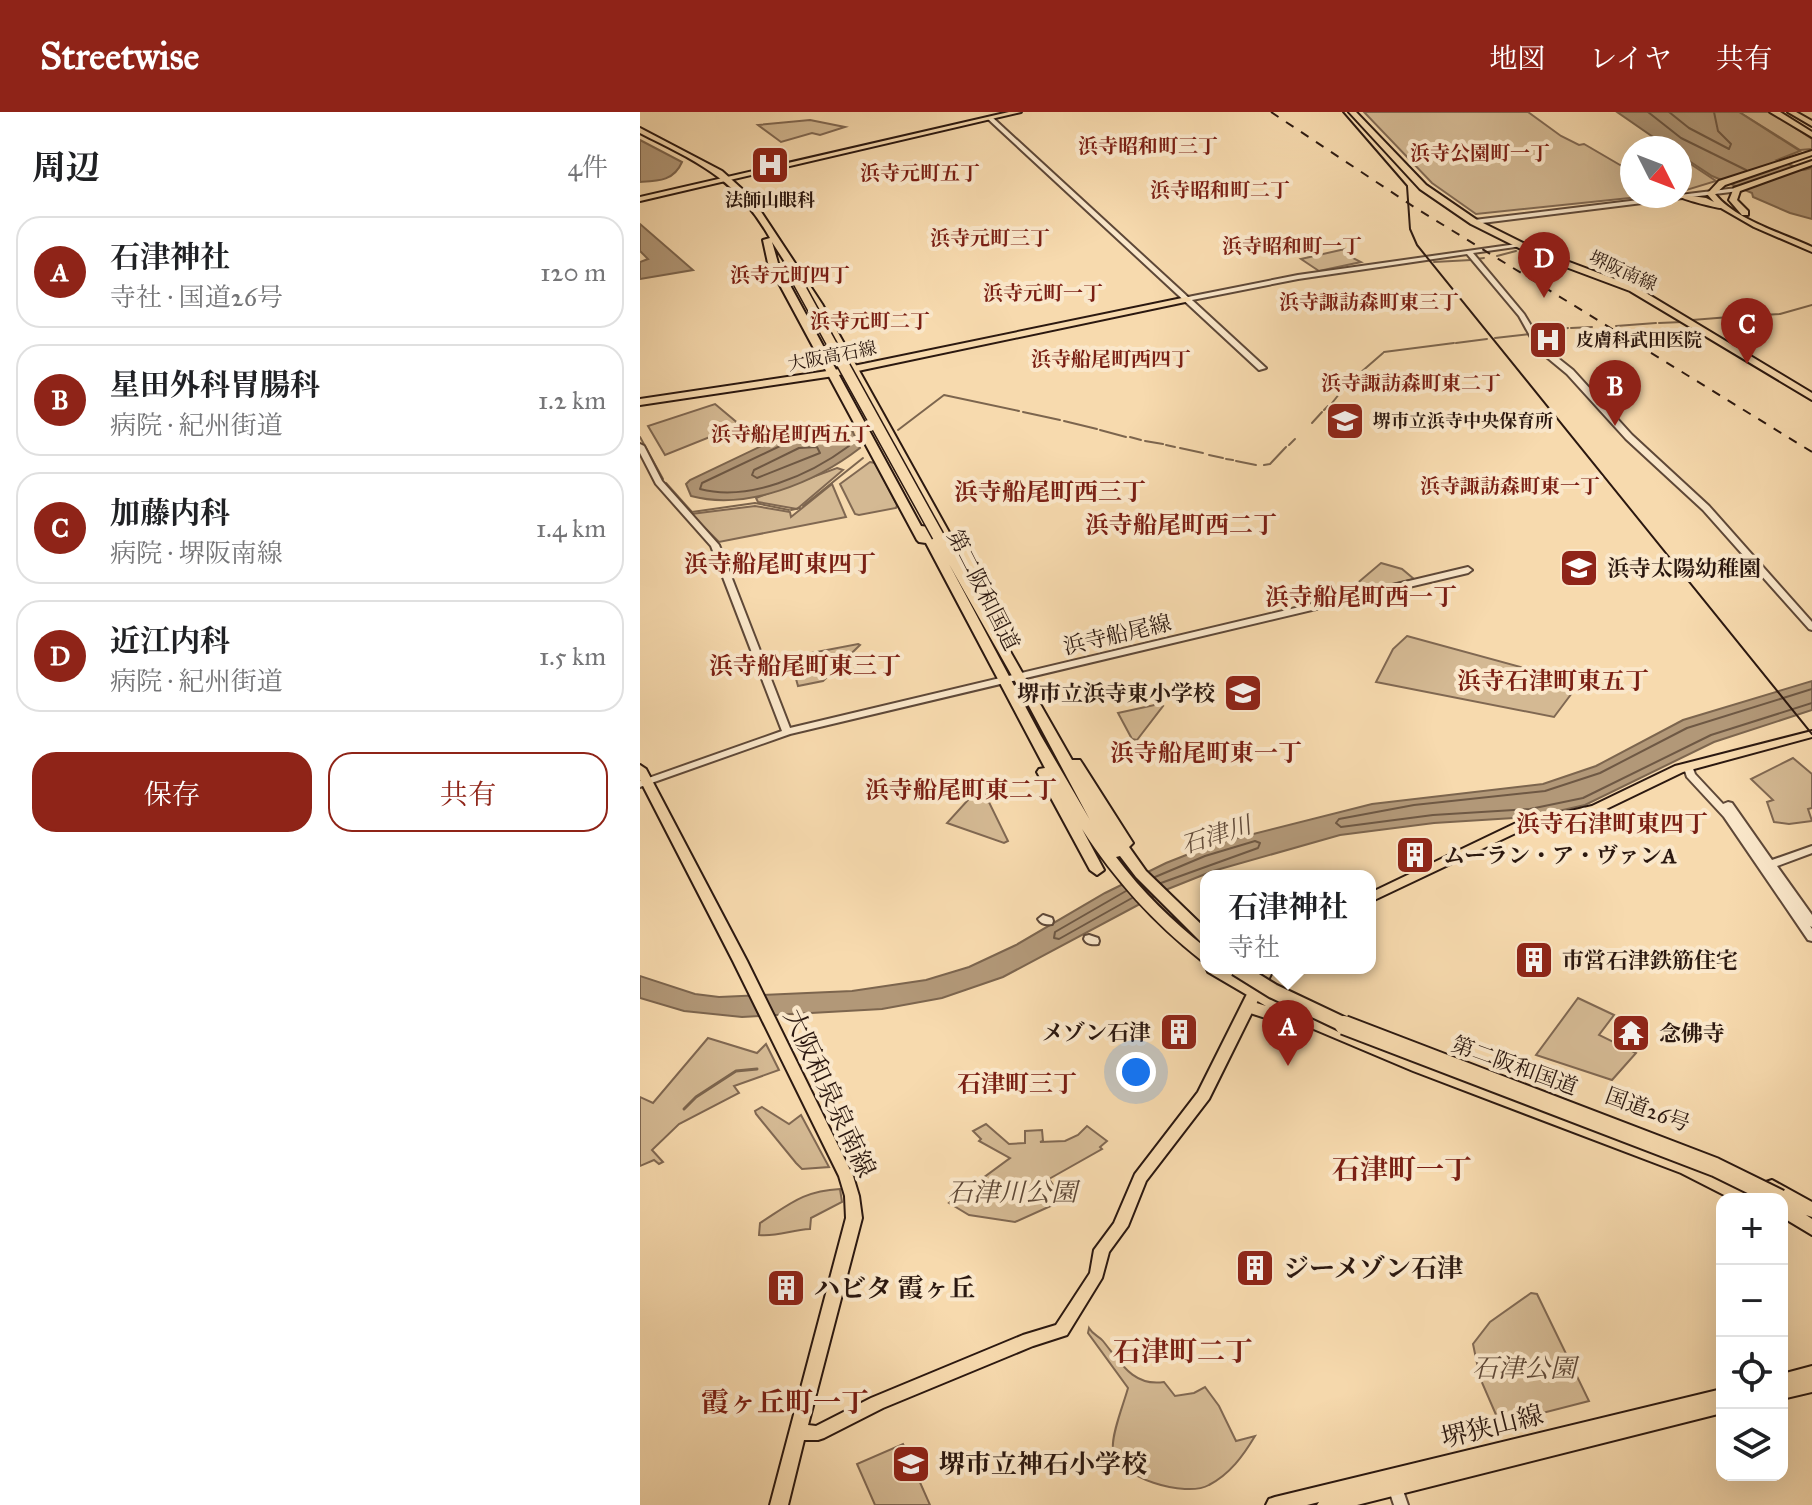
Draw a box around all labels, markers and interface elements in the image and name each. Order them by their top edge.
text: Streetwise [40,33,199,79]
text: 地図 [1489,41,1545,76]
text: レイヤ [1589,41,1672,76]
text: 共有 [1716,41,1772,76]
district label: 浜寺昭和町三丁 [1078,134,1218,158]
north arrow [1620,136,1692,208]
district label: 浜寺公園町一丁 [1410,141,1550,165]
hospital icon: 法師山眼科 [749,144,791,186]
text: 周辺 [32,147,100,188]
text: 4件 [568,151,608,183]
district label: 浜寺元町五丁 [860,161,980,185]
district label: 浜寺昭和町二丁 [1150,178,1290,202]
place label: 法師山眼科 [725,189,815,211]
district label: 浜寺元町三丁 [930,226,1050,250]
pin: D [1518,232,1570,298]
district label: 浜寺昭和町一丁 [1222,234,1362,258]
text: 石津神社 [110,239,230,275]
street label: 堺阪南線 [1586,246,1660,296]
text: A [51,256,69,288]
text: 120 m [540,256,606,288]
district label: 浜寺元町四丁 [730,263,850,287]
text: 寺社 · 国道26号 [110,281,283,313]
district label: 浜寺元町一丁 [983,281,1103,305]
district label: 浜寺諏訪森町東三丁 [1279,290,1459,314]
pin: C [1721,298,1773,364]
district label: 浜寺元町二丁 [810,309,930,333]
hospital icon: 皮膚科武田医院 [1527,319,1569,361]
place label: 皮膚科武田医院 [1576,329,1702,351]
street label: 大阪高石線 [786,337,878,375]
district label: 浜寺船尾町西四丁 [1031,347,1191,371]
pin: B [1589,360,1641,426]
text: 星田外科胃腸科 [110,367,320,403]
district label: 浜寺諏訪森町東二丁 [1321,371,1501,395]
text: B [51,384,69,416]
text: 1.2 km [538,384,606,416]
school or university icon: 堺市立浜寺中央保育所 [1324,400,1366,442]
text: 病院 · 紀州街道 [110,409,283,441]
place label: 堺市立浜寺中央保育所 [1373,410,1553,432]
district label: 浜寺船尾町西五丁 [711,422,871,446]
district label: 浜寺諏訪森町東一丁 [1420,474,1600,498]
district label: 浜寺船尾町西三丁 [954,477,1146,507]
text: 加藤内科 [110,495,230,531]
district label: 浜寺船尾町西二丁 [1085,510,1277,540]
text: C [51,512,69,544]
text: 1.4 km [536,512,606,544]
street label: 第二阪和国道 [942,525,1026,655]
text: 病院 · 堺阪南線 [110,537,283,569]
school or university icon: 浜寺太陽幼稚園 [1558,547,1600,589]
district label: 浜寺船尾町東四丁 [684,549,876,579]
place label: 浜寺太陽幼稚園 [1607,555,1761,582]
district label: 浜寺船尾町西一丁 [1265,582,1457,612]
street label: 浜寺船尾線 [1060,609,1174,660]
text: 近江内科 [110,623,230,659]
text: D [50,640,70,672]
text: 1.5 km [539,640,606,672]
district label: 浜寺船尾町東三丁 [709,651,901,681]
text: 病院 · 紀州街道 [110,665,283,697]
district label: 浜寺石津町東五丁 [1457,666,1649,696]
school or university icon: 堺市立浜寺東小学校 [1222,672,1264,714]
place label: 堺市立浜寺東小学校 [1017,680,1215,707]
district label: 浜寺船尾町東一丁 [1110,738,1302,768]
button: 保存 [32,752,312,832]
button: 共有 [328,752,608,832]
district label: 浜寺船尾町東二丁 [865,775,1057,805]
water label: 石津川 [1177,809,1258,860]
district label: 浜寺石津町東四丁 [1516,809,1708,839]
building icon: ムーラン・ア・ヴァンA [1394,834,1436,876]
place label: ムーラン・ア・ヴァンA [1443,842,1677,869]
popup [1200,870,1376,974]
text: 石津神社 [1228,889,1348,925]
text: 寺社 [1228,931,1280,963]
building icon: 市営石津鉄筋住宅 [1513,939,1555,981]
place label: 市営石津鉄筋住宅 [1562,947,1738,974]
pin: A [1262,1000,1314,1066]
street label: 大阪和泉泉南線 [777,1004,883,1182]
building icon: メゾン石津 [1158,1011,1200,1053]
temple icon: 念佛寺 [1610,1012,1652,1054]
place label: メゾン石津 [1042,1019,1151,1046]
place label: 念佛寺 [1659,1020,1725,1047]
street label: 第二阪和国道 [1448,1030,1581,1101]
your location [1116,1052,1156,1092]
district label: 石津町三丁 [957,1069,1077,1099]
street label: 国道26号 [1602,1082,1694,1137]
district label: 石津町一丁 [1332,1152,1472,1187]
park label: 石津川公園 [947,1176,1081,1208]
map controls [1716,1193,1788,1481]
button: + [1716,1193,1788,1265]
building icon: ジーメゾン石津 [1234,1247,1276,1289]
place label: ジーメゾン石津 [1283,1252,1464,1284]
button: − [1716,1265,1788,1337]
building icon: ハビタ 霞ヶ丘 [765,1267,807,1309]
place label: ハビタ 霞ヶ丘 [814,1272,976,1304]
district label: 石津町二丁 [1113,1334,1253,1369]
button: locate [1716,1337,1788,1409]
park label: 石津公園 [1472,1352,1580,1384]
district label: 霞ヶ丘町一丁 [701,1385,869,1420]
street label: 堺狭山線 [1438,1398,1546,1454]
button: layers [1716,1409,1788,1481]
school or university icon: 堺市立神石小学校 [890,1443,932,1485]
place label: 堺市立神石小学校 [939,1448,1147,1480]

